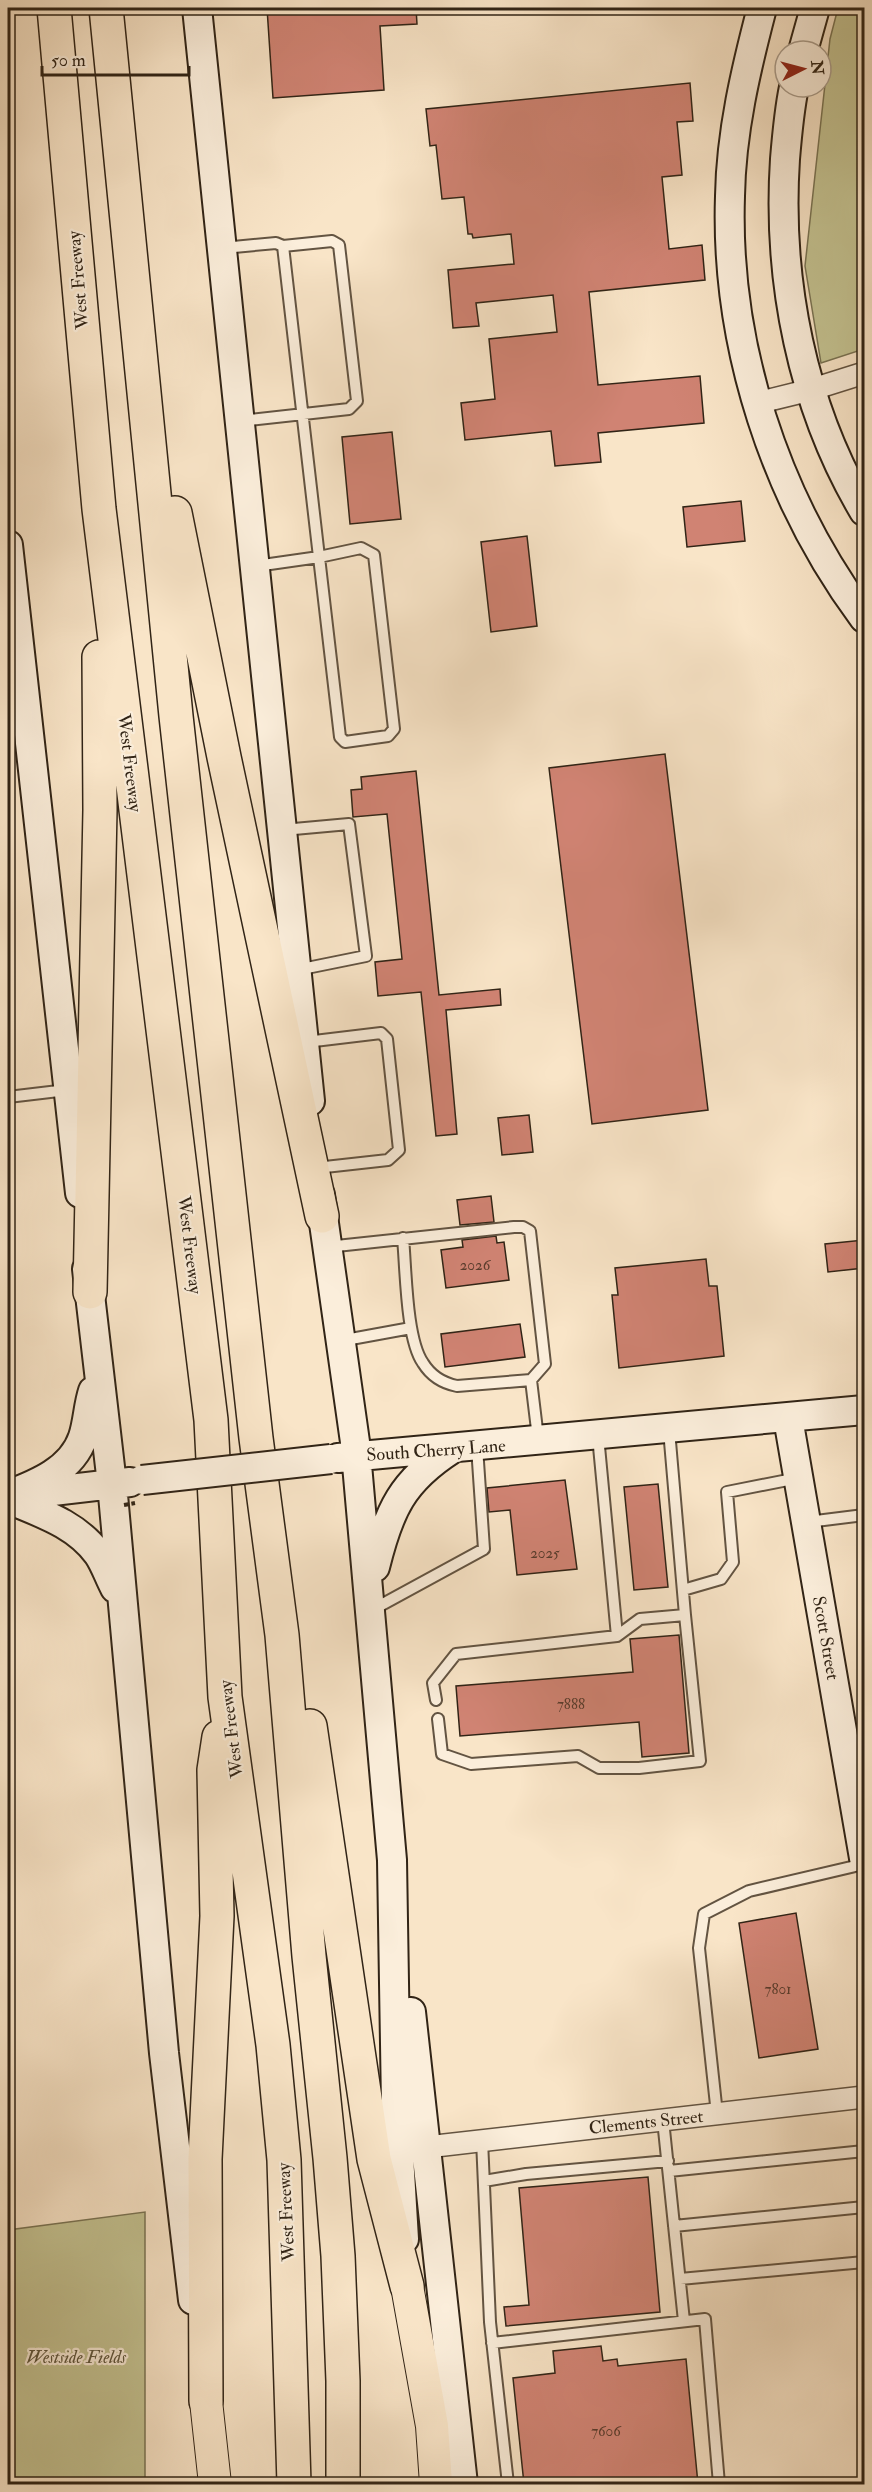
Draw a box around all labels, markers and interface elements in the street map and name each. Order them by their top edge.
scale bar [42,39,189,77]
north arrow [773,39,833,99]
text: 50 m [51,49,86,72]
text: N [806,58,828,76]
street label: West Freeway [63,229,94,331]
street label: West Freeway [112,712,147,815]
street label: West Freeway [172,1194,207,1297]
house number: 2026 [460,1256,492,1275]
street label: South Cherry Lane [366,1434,507,1467]
house number: 2025 [530,1544,560,1563]
street label: Scott Street [807,1594,844,1682]
street label: West Freeway [214,1677,249,1780]
house number: 7888 [557,1695,585,1714]
house number: 7801 [765,1980,791,1999]
street label: Clements Street [588,2105,705,2140]
street label: West Freeway [272,2161,301,2263]
park label: Westside Fields [26,2346,127,2369]
house number: 7606 [591,2422,622,2441]

